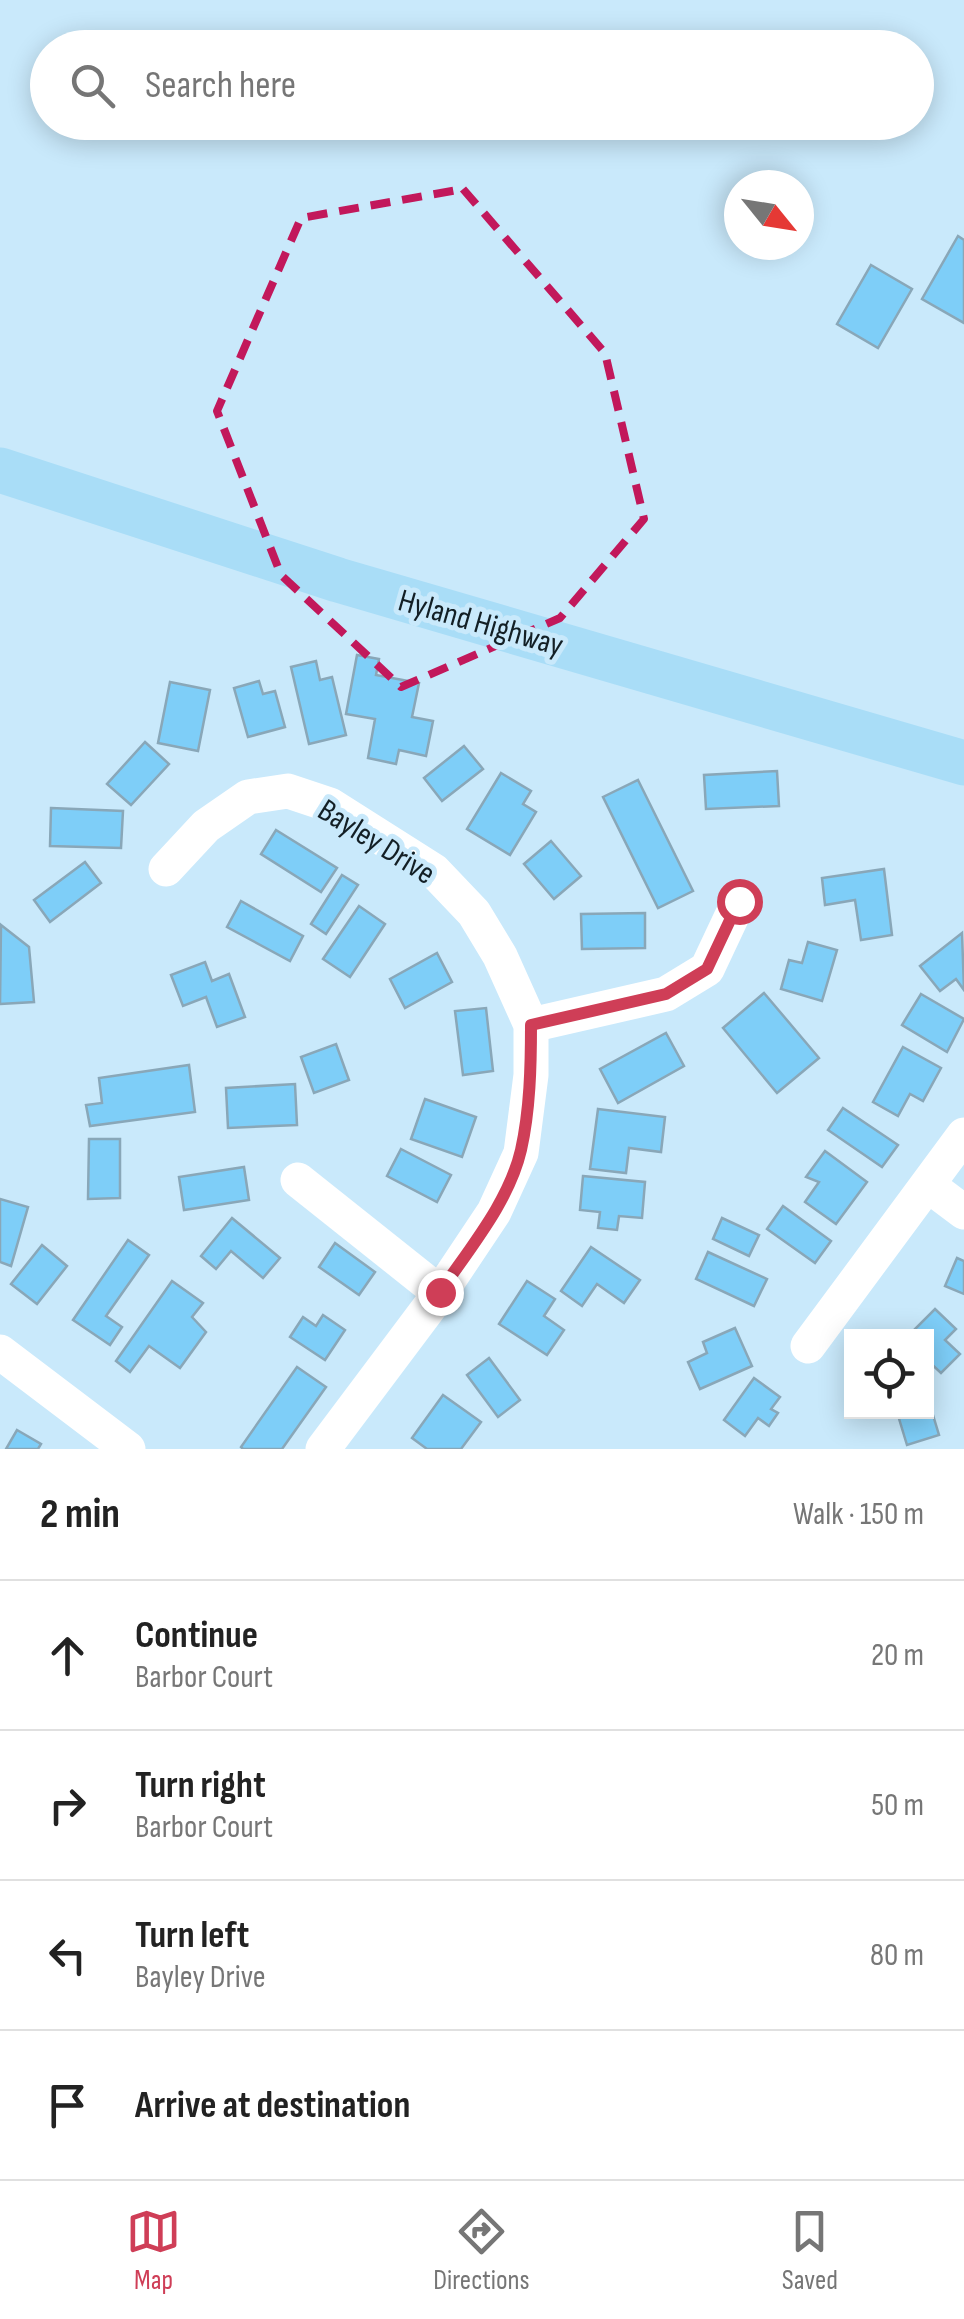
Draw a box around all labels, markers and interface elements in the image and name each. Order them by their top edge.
search box [30,30,934,140]
icon: search [65,58,120,113]
text: Search here [145,63,296,108]
north arrow [724,170,814,260]
street label: Hyland Highway [394,581,568,666]
street label: Bayley Drive [310,791,442,893]
route start [717,879,763,925]
route end [418,1270,464,1316]
map controls [844,1329,934,1419]
button: locate [844,1329,934,1419]
text: 2 min [40,1489,120,1540]
text: Walk · 150 m [793,1495,924,1534]
text: Continue [135,1613,258,1658]
icon: ahead [40,1628,95,1683]
text: 20 m [871,1636,924,1675]
text: Barbor Court [135,1658,273,1697]
text: Turn right [135,1763,266,1808]
icon: right [40,1778,95,1833]
text: 50 m [871,1786,924,1825]
text: Barbor Court [135,1808,273,1847]
text: Turn left [135,1913,249,1958]
icon: left [40,1928,95,1983]
text: 80 m [870,1936,924,1975]
text: Bayley Drive [135,1958,266,1997]
icon: arrive [40,2078,95,2133]
text: Arrive at destination [135,2083,410,2128]
tab: Map [126,2204,181,2297]
tab: Directions [433,2204,530,2297]
tab: Saved [782,2204,838,2297]

